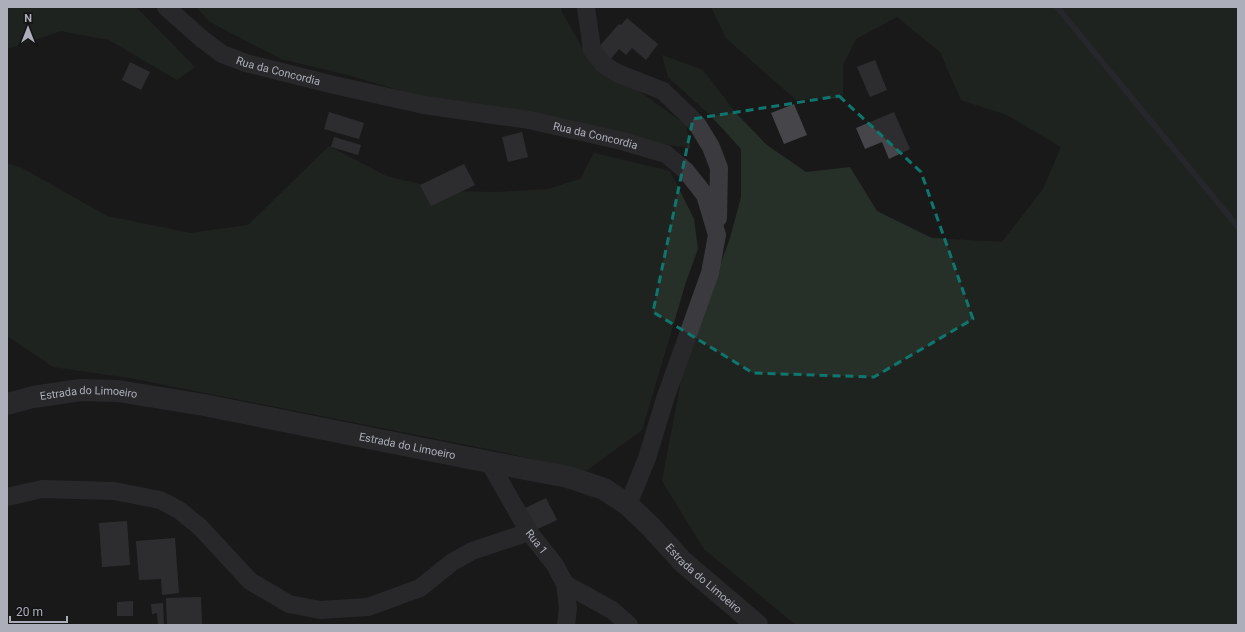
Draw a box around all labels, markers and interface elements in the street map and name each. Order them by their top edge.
north arrow [8,8,48,48]
text: N [24,12,32,25]
street label: Rua da Concordia [234,54,322,88]
street label: Rua da Concordia [552,120,639,152]
street label: Estrada do Limoeiro [39,384,138,403]
street label: Estrada do Limoeiro [358,430,457,462]
street label: Rua 1 [523,527,550,557]
street label: Estrada do Limoeiro [662,541,744,616]
scale bar [10,598,67,624]
text: 20 m [16,605,43,619]

